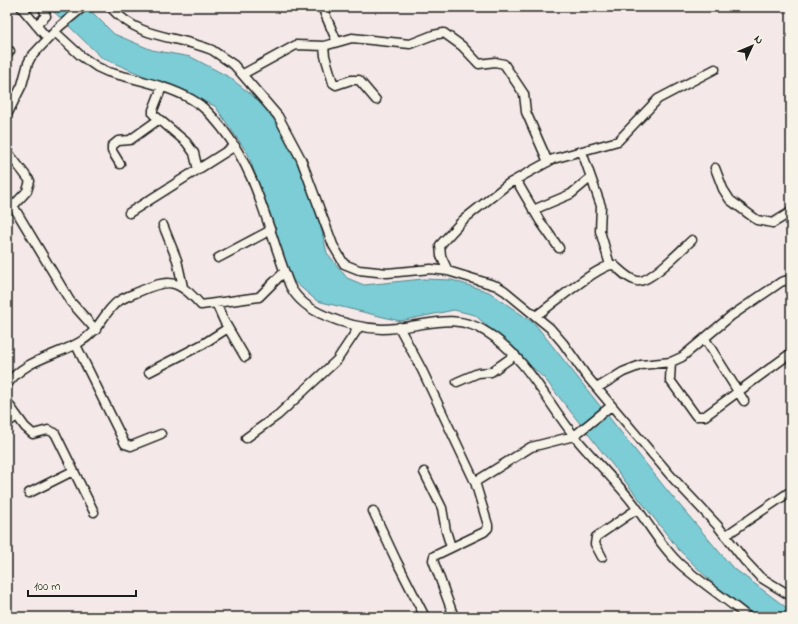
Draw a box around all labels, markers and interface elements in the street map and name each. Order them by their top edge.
north arrow [732,26,772,66]
text: N [750,32,767,48]
scale bar [28,572,136,598]
text: 100 m [34,578,61,596]

